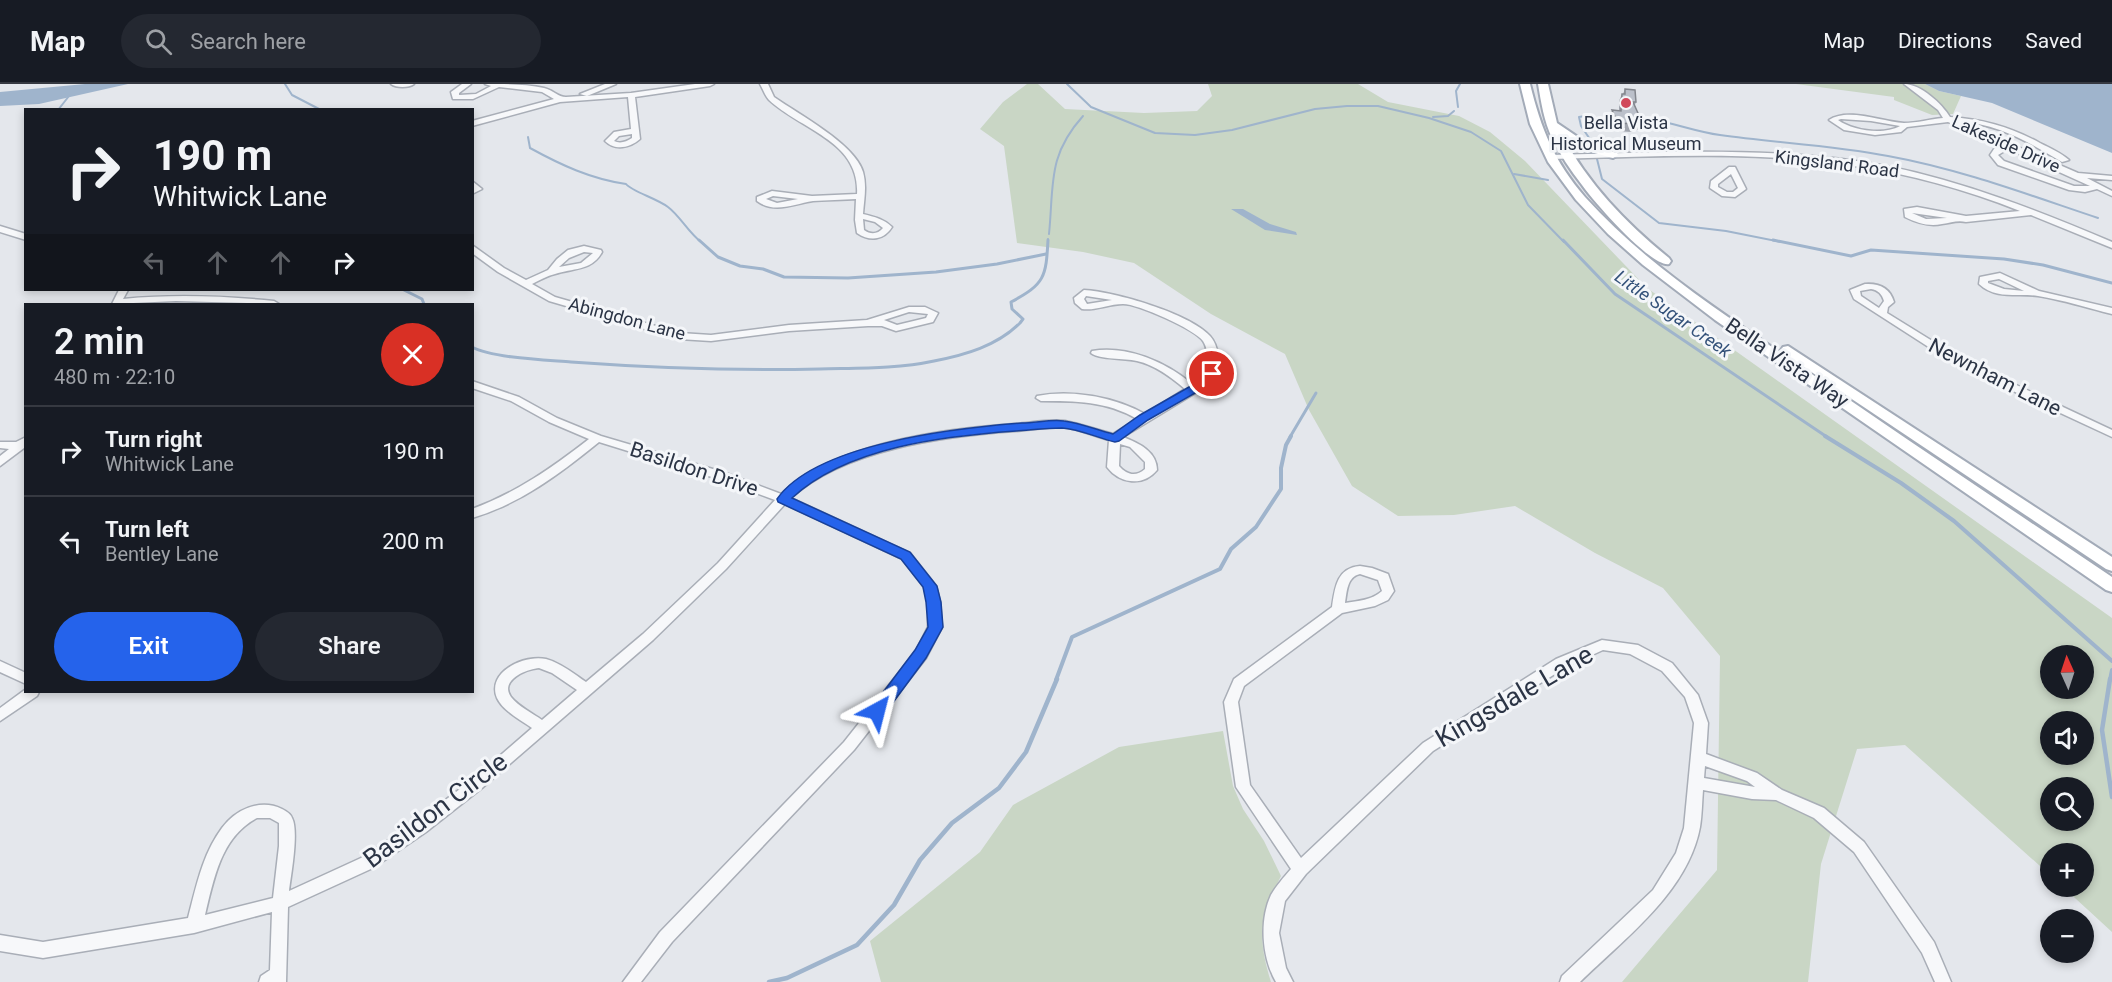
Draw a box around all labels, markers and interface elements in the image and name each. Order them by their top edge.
search box [121,14,541,68]
text: Map [30,25,85,58]
icon: search [142,25,175,58]
text: Search here [190,29,306,54]
text: Map [1823,29,1865,53]
text: Directions [1898,29,1992,53]
text: Saved [2025,29,2082,53]
marker: Bella Vista Historical Museum [1619,96,1633,110]
street label: Lakeside Drive [1949,110,2064,177]
place label: Bella Vista Historical Museum [1550,112,1702,154]
text: 190 m [153,131,272,180]
icon: right [54,132,132,210]
street label: Kingsland Road [1774,145,1900,182]
text: Whitwick Lane [153,181,327,213]
icon: left [138,246,171,279]
icon: ahead [201,246,234,279]
icon: ahead [264,246,297,279]
icon: right [327,246,360,279]
water label: Little Sugar Creek [1611,266,1736,362]
street label: Abingdon Lane [566,293,688,344]
street label: Bella Vista Way [1721,313,1853,413]
text: 2 min [54,321,144,363]
button: close [381,323,444,386]
street label: Newnham Lane [1925,333,2065,421]
pin [1186,348,1237,399]
icon: arrive [1195,357,1228,390]
text: 480 m · 22:10 [54,365,175,389]
text: Turn right [105,427,202,452]
icon: right [54,435,87,468]
street label: Basildon Drive [627,437,761,501]
text: 190 m [382,439,444,464]
text: Whitwick Lane [105,452,234,476]
text: Turn left [105,517,189,542]
icon: left [54,525,87,558]
text: 200 m [382,529,444,554]
text: Bentley Lane [105,542,219,566]
button: Exit [54,612,243,681]
button: Share [255,612,444,681]
street label: Kingsdale Lane [1430,639,1598,753]
north arrow [2040,645,2094,699]
map controls [2040,645,2094,963]
position arrow [845,679,909,743]
button: sound [2040,711,2094,765]
street label: Basildon Circle [357,746,513,874]
button: search [2040,777,2094,831]
button: + [2040,843,2094,897]
button: − [2040,909,2094,963]

